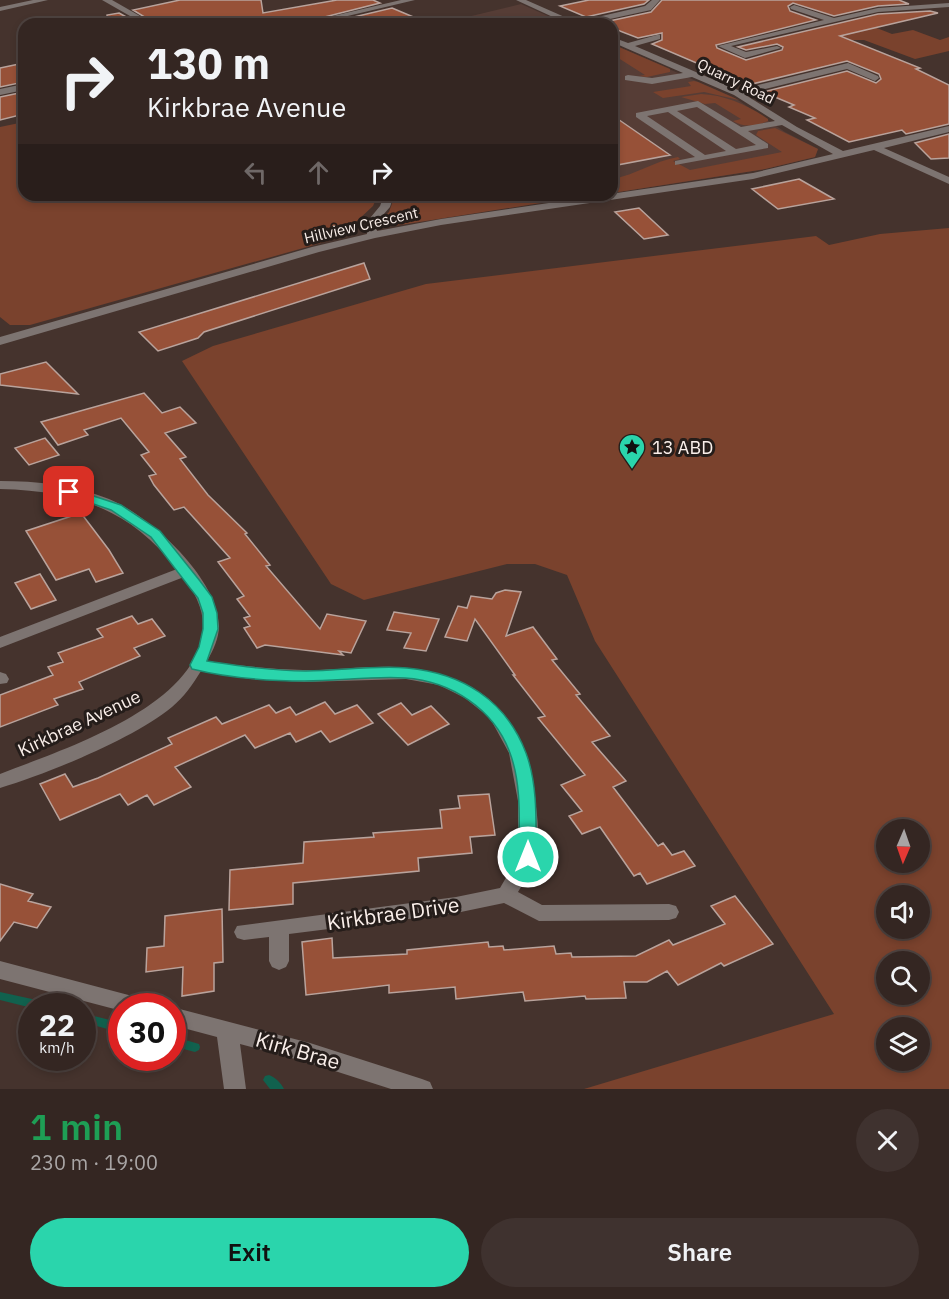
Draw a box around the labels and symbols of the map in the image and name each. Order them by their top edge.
street label: Quarry Road [694,54,778,108]
street label: Hillview Crescent [302,203,420,247]
place icon: 13 ABD [617,432,647,470]
place label: 13 ABD [652,436,713,459]
pin [43,466,94,517]
street label: Kirkbrae Avenue [14,684,144,761]
north arrow [876,819,930,873]
position arrow [496,825,560,889]
street label: Kirkbrae Drive [325,890,461,936]
speed limit sign: 30 [108,993,186,1071]
street label: Kirk Brae [253,1025,343,1075]

